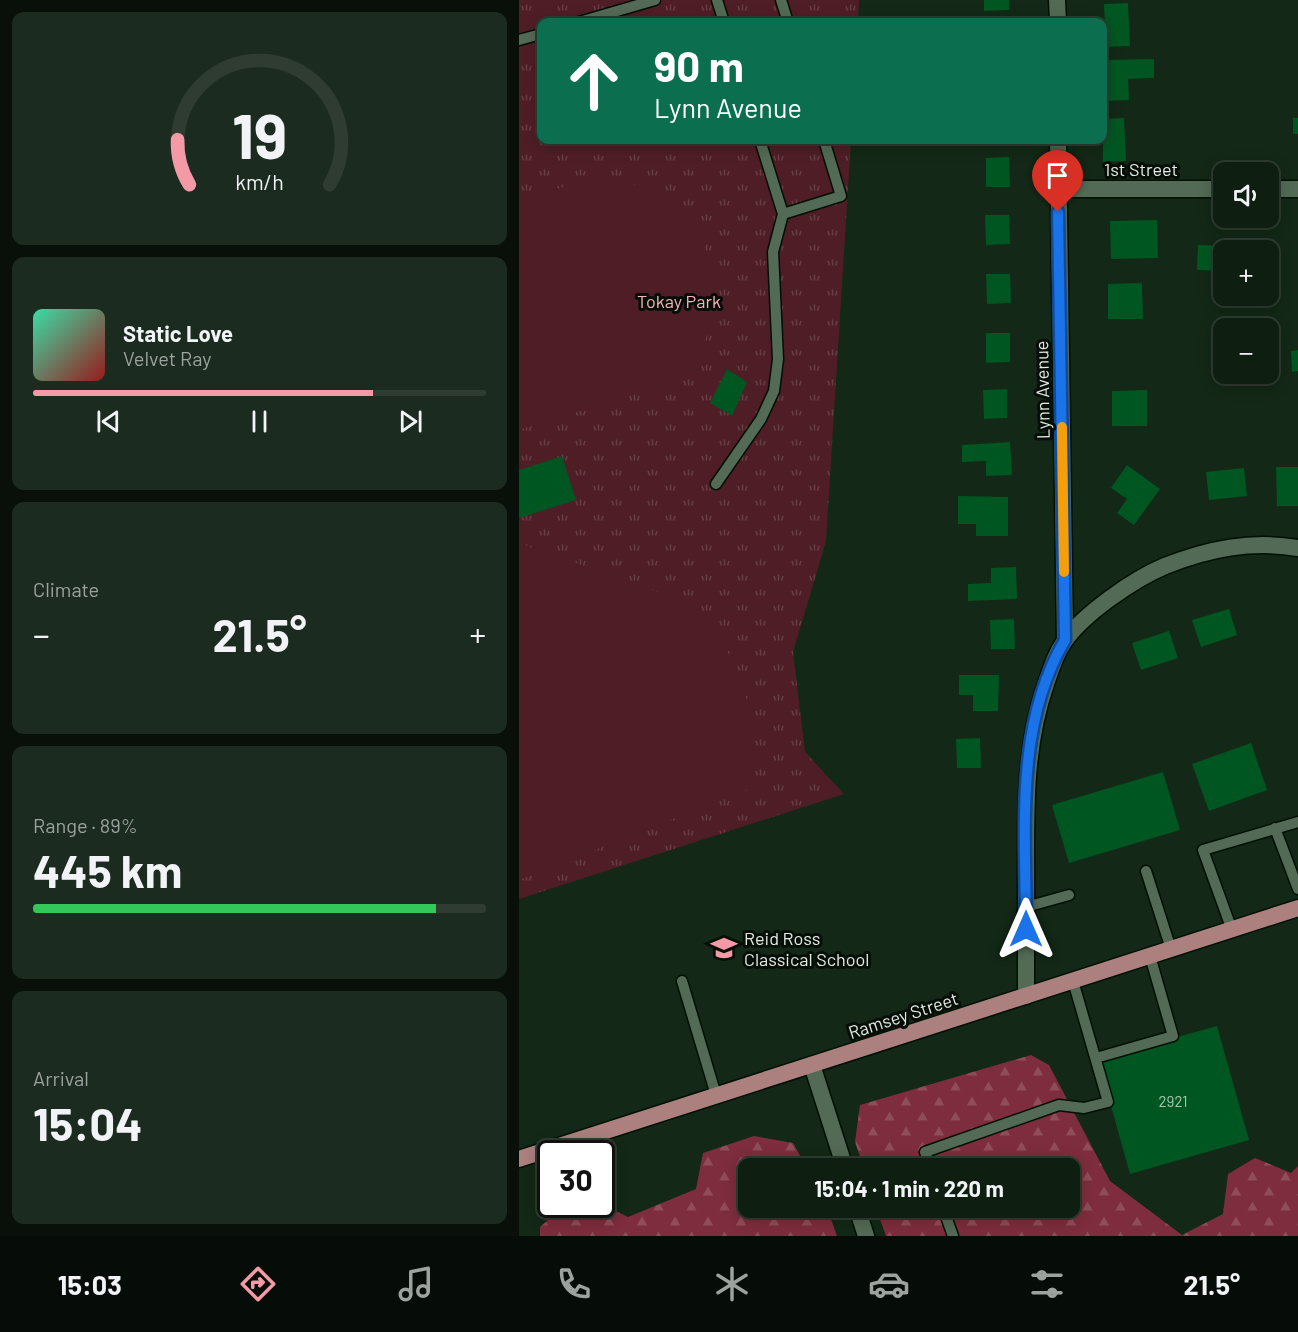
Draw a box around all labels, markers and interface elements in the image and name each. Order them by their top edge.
text: 90 m [654,40,744,90]
icon: ahead [555,42,633,120]
text: Lynn Avenue [654,91,802,123]
text: 19 [232,98,287,172]
pin [1032,150,1083,212]
street label: 1st Street [1104,158,1178,180]
icon: arrive [1041,159,1074,192]
map controls [1213,162,1279,384]
button: sound [1213,162,1279,228]
text: km/h [235,170,284,195]
button: + [1213,240,1279,306]
park label: Tokay Park [637,290,721,312]
button: − [1213,318,1279,384]
text: Static Love [123,320,233,346]
street label: Lynn Avenue [1030,341,1054,439]
text: Velvet Ray [123,346,212,370]
icon: previous [92,405,125,438]
icon: pause [243,405,276,438]
icon: next [394,405,427,438]
text: Climate [33,577,99,601]
text: 21.5° [212,607,307,661]
text: − [33,614,50,654]
text: + [470,614,486,654]
text: Range · 89% [33,813,138,837]
text: 445 km [33,843,182,897]
position arrow [994,897,1058,961]
place label: Reid Ross Classical School [744,927,869,970]
school or university icon: Reid Ross Classical School [709,933,739,963]
street label: Ramsey Street [845,987,961,1043]
text: Arrival [33,1066,89,1090]
house number: 2921 [1159,1092,1187,1110]
text: 15:04 [33,1096,142,1150]
speed limit sign: 30 [537,1140,615,1218]
text: 15:04 · 1 min · 220 m [814,1175,1004,1201]
icon: directions [237,1263,279,1305]
icon: music [395,1263,437,1305]
icon: phone [553,1263,595,1305]
icon: climate [711,1263,753,1305]
icon: car [868,1263,910,1305]
icon: filters [1026,1263,1068,1305]
text: 15:03 [58,1268,122,1300]
text: 21.5° [1184,1268,1240,1300]

